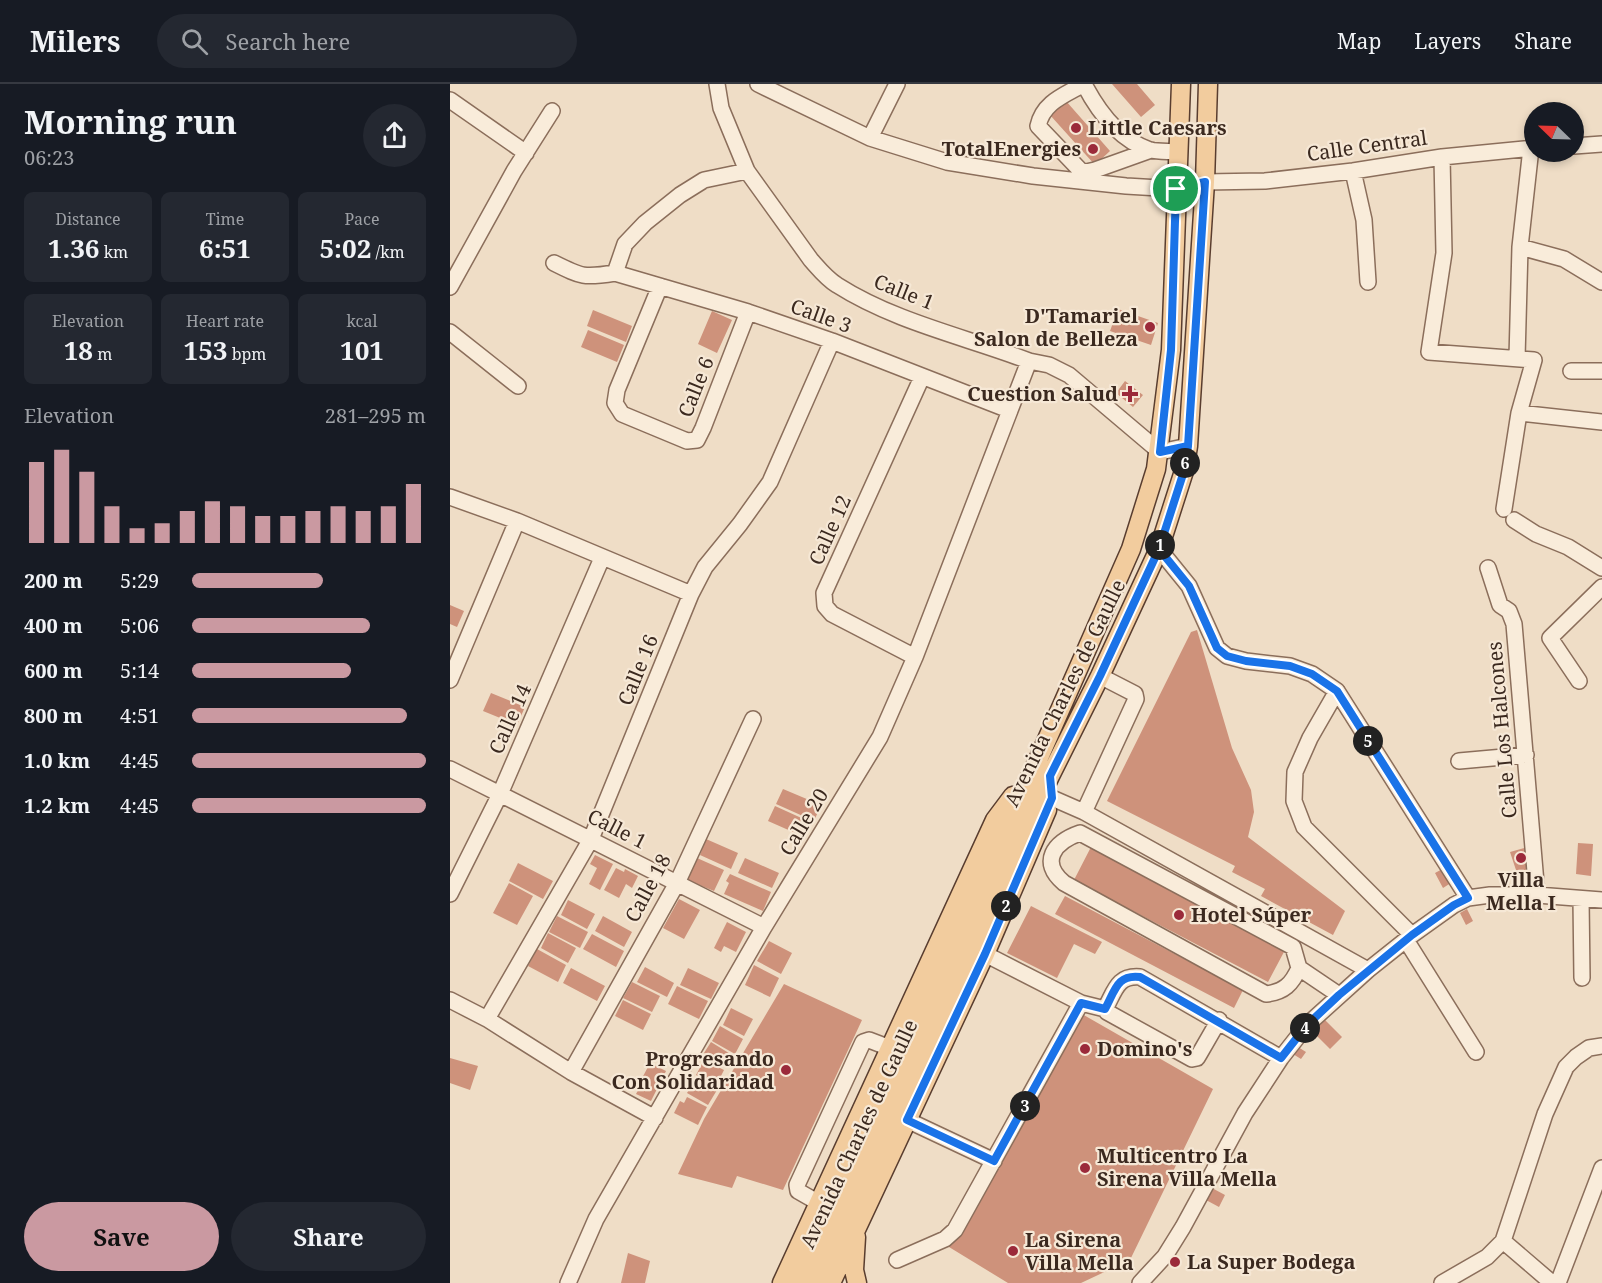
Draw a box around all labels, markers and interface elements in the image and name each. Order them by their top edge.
search box [157,14,577,68]
text: Milers [30,22,121,60]
icon: search [178,25,211,58]
text: Search here [226,26,350,56]
text: Map [1337,27,1381,55]
text: Layers [1414,27,1481,55]
text: Share [1514,27,1572,55]
text: Morning run [24,99,237,144]
north arrow [1524,102,1584,162]
map controls [1524,102,1584,162]
button: share [363,104,426,167]
place label: Little Caesars [1088,114,1227,141]
marker: Little Caesars [1069,121,1083,135]
street label: Calle Central [1305,124,1429,167]
place label: TotalEnergies [942,135,1081,162]
marker: TotalEnergies [1086,142,1100,156]
text: 06:23 [24,144,74,171]
pin [1150,163,1201,214]
icon: arrive [1159,172,1192,205]
text: Distance [55,208,121,230]
text: Time [206,208,244,230]
text: Pace [344,208,380,230]
text: 1.36 [48,230,100,266]
text: 6:51 [199,230,251,266]
text: 5:02 [319,230,371,266]
text: km [100,241,128,263]
text: /km [371,241,405,263]
street label: Calle 1 [870,267,938,316]
street label: Calle 3 [787,292,855,339]
place label: D'Tamariel Salon de Belleza [974,302,1138,352]
text: Elevation [52,310,124,332]
text: Heart rate [186,310,264,332]
text: kcal [347,310,377,332]
marker: D'Tamariel Salon de Belleza [1143,320,1157,334]
text: 18 [64,332,93,368]
text: 153 [183,332,228,368]
text: 101 [340,332,384,368]
text: m [93,343,112,365]
text: bpm [228,343,267,365]
street label: Calle 6 [671,353,720,421]
place label: Cuestion Salud [967,380,1118,407]
marker: Cuestion Salud [1123,387,1137,401]
text: Elevation [24,402,114,429]
text: 281–295 m [325,402,426,429]
pin: 6 [1170,448,1200,478]
text: 6 [1180,452,1190,474]
street label: Calle 12 [802,490,857,569]
pin: 1 [1145,530,1175,560]
text: 1 [1155,534,1165,556]
text: 200 m [24,567,83,594]
text: 5:29 [120,567,159,594]
street label: Avenida Charles de Gaulle [998,575,1131,811]
text: 400 m [24,612,83,639]
text: 5:06 [120,612,159,639]
street label: Calle 16 [611,630,664,709]
street label: Calle Los Halcones [1480,641,1523,820]
text: 600 m [24,657,83,684]
text: 5:14 [120,657,159,684]
street label: Calle 14 [482,679,537,758]
text: 800 m [24,702,83,729]
text: 4:51 [120,702,159,729]
pin: 5 [1353,726,1383,756]
text: 5 [1363,730,1373,752]
text: 1.0 km [24,747,90,774]
text: 4:45 [120,747,159,774]
street label: Calle 20 [773,783,834,860]
text: 1.2 km [24,792,90,819]
text: 4:45 [120,792,159,819]
street label: Calle 1 [583,802,651,855]
street label: Calle 18 [618,849,677,927]
marker: Villa Mella I [1514,851,1528,865]
place label: Villa Mella I [1486,866,1556,916]
pin: 2 [991,891,1021,921]
text: 2 [1001,895,1011,917]
place label: Hotel Súper [1191,901,1312,928]
marker: Hotel Súper [1172,908,1186,922]
pin: 4 [1290,1013,1320,1043]
street label: Avenida Charles de Gaulle [794,1015,924,1253]
text: 4 [1300,1017,1310,1039]
place label: Domino's [1097,1035,1192,1062]
marker: Domino's [1078,1042,1092,1056]
place label: Progresando Con Solidaridad [611,1045,774,1095]
marker: Progresando Con Solidaridad [779,1063,793,1077]
pin: 3 [1010,1091,1040,1121]
text: 3 [1020,1095,1030,1117]
place label: Multicentro La Sirena Villa Mella [1097,1142,1277,1192]
marker: Multicentro La Sirena Villa Mella [1078,1161,1092,1175]
button: Save [24,1202,219,1271]
button: Share [231,1202,426,1271]
place label: La Sirena Villa Mella [1025,1226,1134,1276]
marker: La Sirena Villa Mella [1006,1244,1020,1258]
place label: La Super Bodega [1187,1248,1356,1275]
marker: La Super Bodega [1168,1255,1182,1269]

